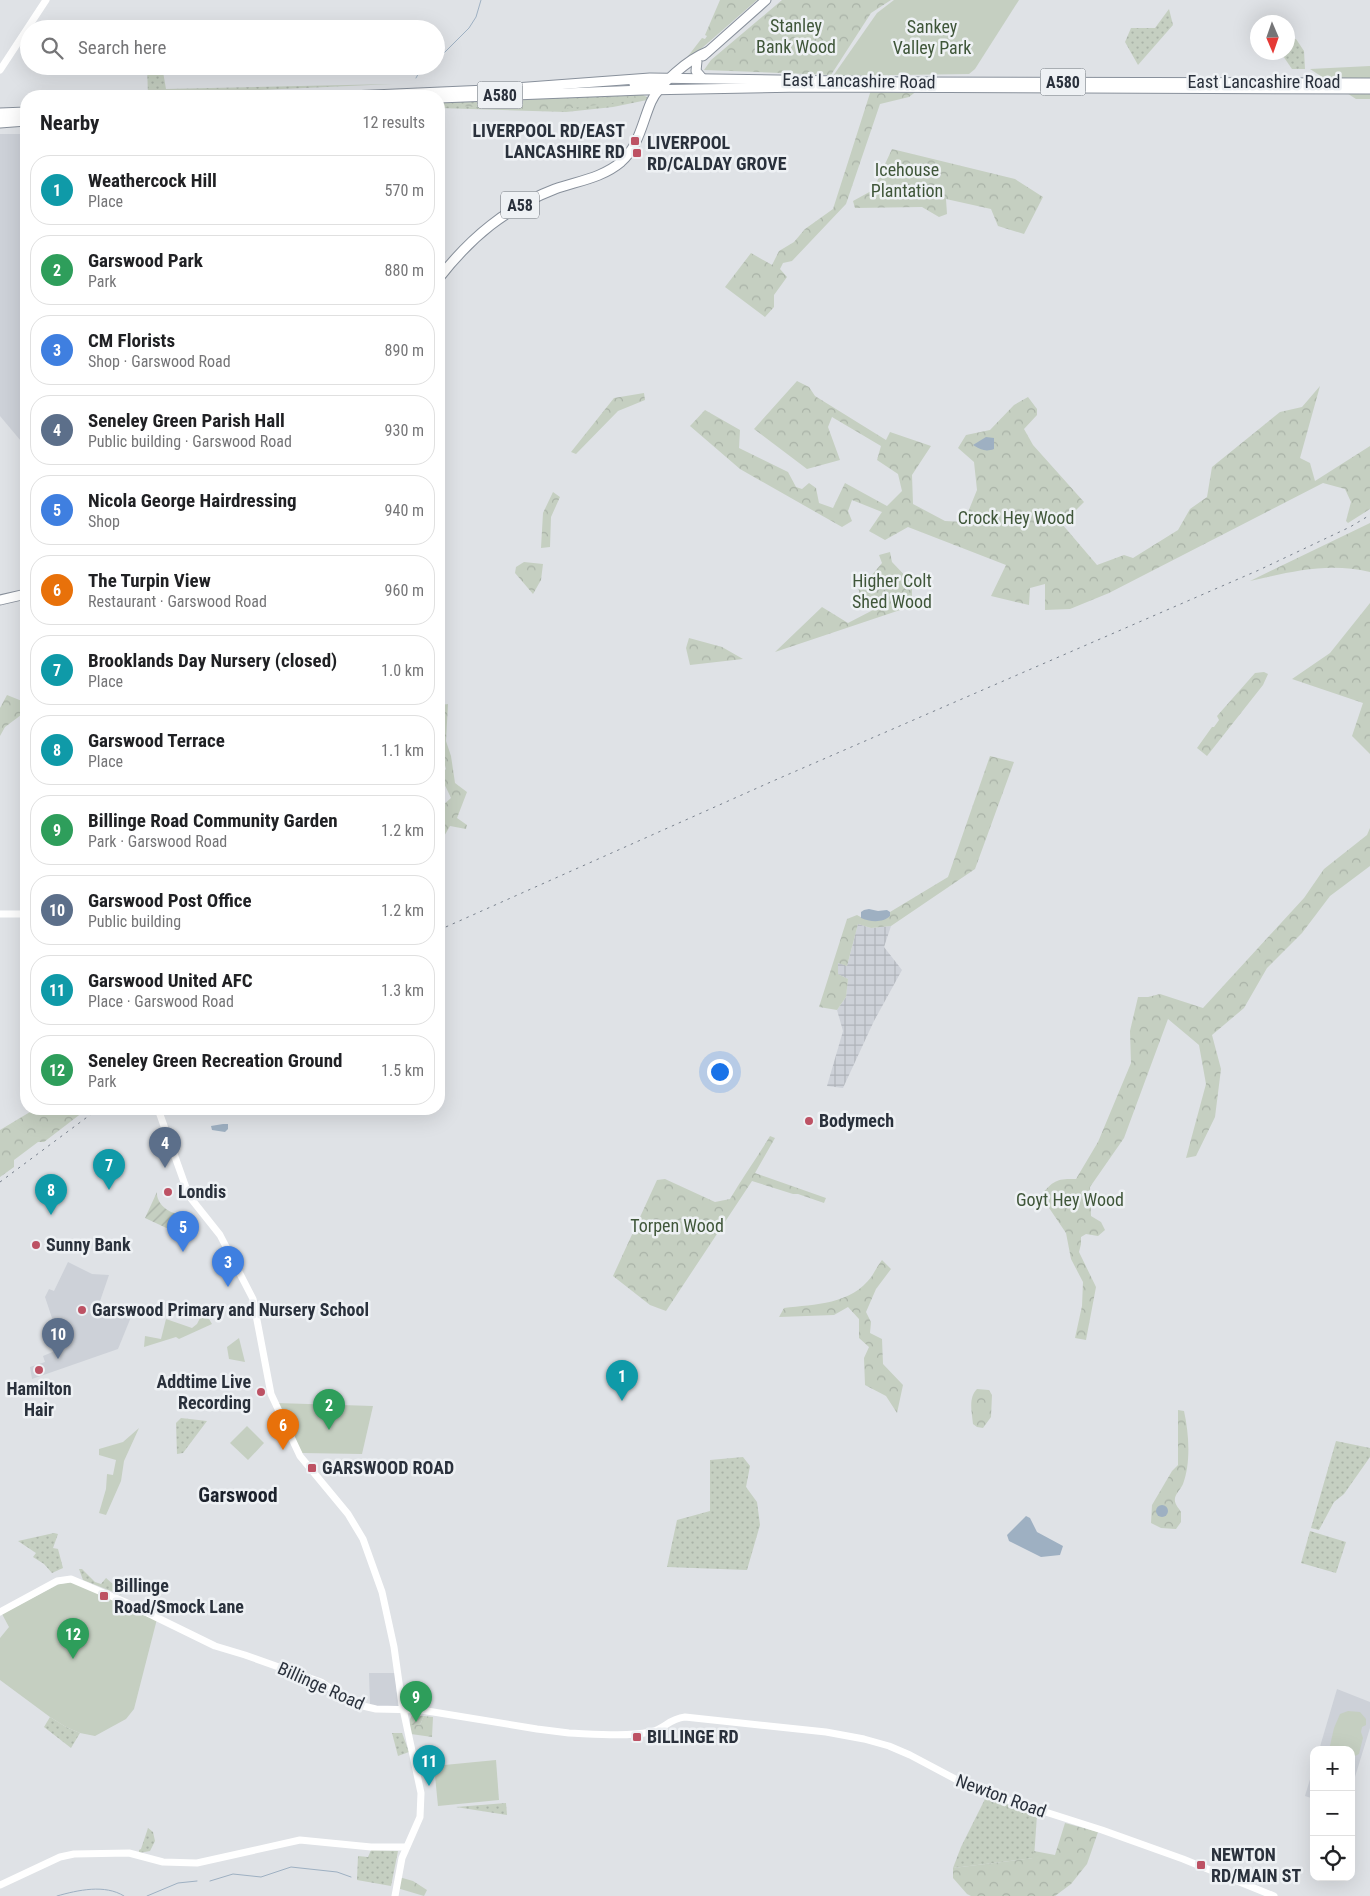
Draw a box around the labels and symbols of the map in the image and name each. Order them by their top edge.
park label: Stanley Bank Wood [756,15,836,57]
north arrow [1250,15,1295,60]
park label: Sankey Valley Park [893,16,971,58]
road number: A580 [1040,68,1086,95]
street label: East Lancashire Road [782,69,936,92]
street label: East Lancashire Road [1187,71,1341,92]
road number: A580 [478,82,522,108]
place label: LIVERPOOL RD/EAST LANCASHIRE RD [472,120,625,162]
place label: LIVERPOOL RD/CALDAY GROVE [647,132,787,174]
marker: LIVERPOOL RD/EAST LANCASHIRE RD [629,135,641,147]
marker: LIVERPOOL RD/CALDAY GROVE [631,147,643,159]
park label: Icehouse Plantation [871,159,943,201]
road number: A58 [501,192,539,218]
park label: Crock Hey Wood [958,507,1074,528]
park label: Higher Colt Shed Wood [852,570,932,612]
your location [707,1059,733,1085]
place label: Bodymech [819,1110,894,1131]
marker: Bodymech [803,1115,815,1127]
pin: 4 [149,1127,181,1168]
pin: 7 [93,1149,125,1190]
pin: 8 [35,1174,67,1215]
place label: Londis [178,1181,226,1202]
marker: Londis [162,1186,174,1198]
park label: Goyt Hey Wood [1016,1189,1124,1210]
pin: 5 [167,1211,199,1252]
park label: Torpen Wood [630,1215,724,1236]
place label: Sunny Bank [46,1234,131,1255]
marker: Sunny Bank [30,1239,42,1251]
pin: 3 [212,1246,244,1287]
place label: Garswood Primary and Nursery School [92,1299,369,1320]
marker: Garswood Primary and Nursery School [76,1304,88,1316]
pin: 10 [42,1318,74,1359]
pin: 1 [606,1360,638,1401]
marker: Hamilton Hair [33,1364,45,1376]
place label: Addtime Live Recording [157,1371,251,1413]
place label: Hamilton Hair [6,1378,72,1420]
marker: Addtime Live Recording [255,1386,267,1398]
pin: 2 [313,1389,345,1430]
pin: 6 [267,1409,299,1450]
place label: GARSWOOD ROAD [322,1457,454,1478]
marker: GARSWOOD ROAD [306,1462,318,1474]
district label: Garswood [198,1483,278,1507]
place label: Billinge Road/Smock Lane [114,1575,244,1617]
marker: Billinge Road/Smock Lane [98,1590,110,1602]
pin: 12 [57,1618,89,1659]
street label: Billinge Road [275,1657,368,1714]
pin: 9 [400,1681,432,1722]
place label: BILLINGE RD [647,1726,739,1747]
marker: BILLINGE RD [631,1731,643,1743]
pin: 11 [413,1745,445,1786]
street label: Newton Road [953,1770,1049,1822]
place label: NEWTON RD/MAIN ST [1211,1844,1301,1886]
marker: NEWTON RD/MAIN ST [1195,1859,1207,1871]

